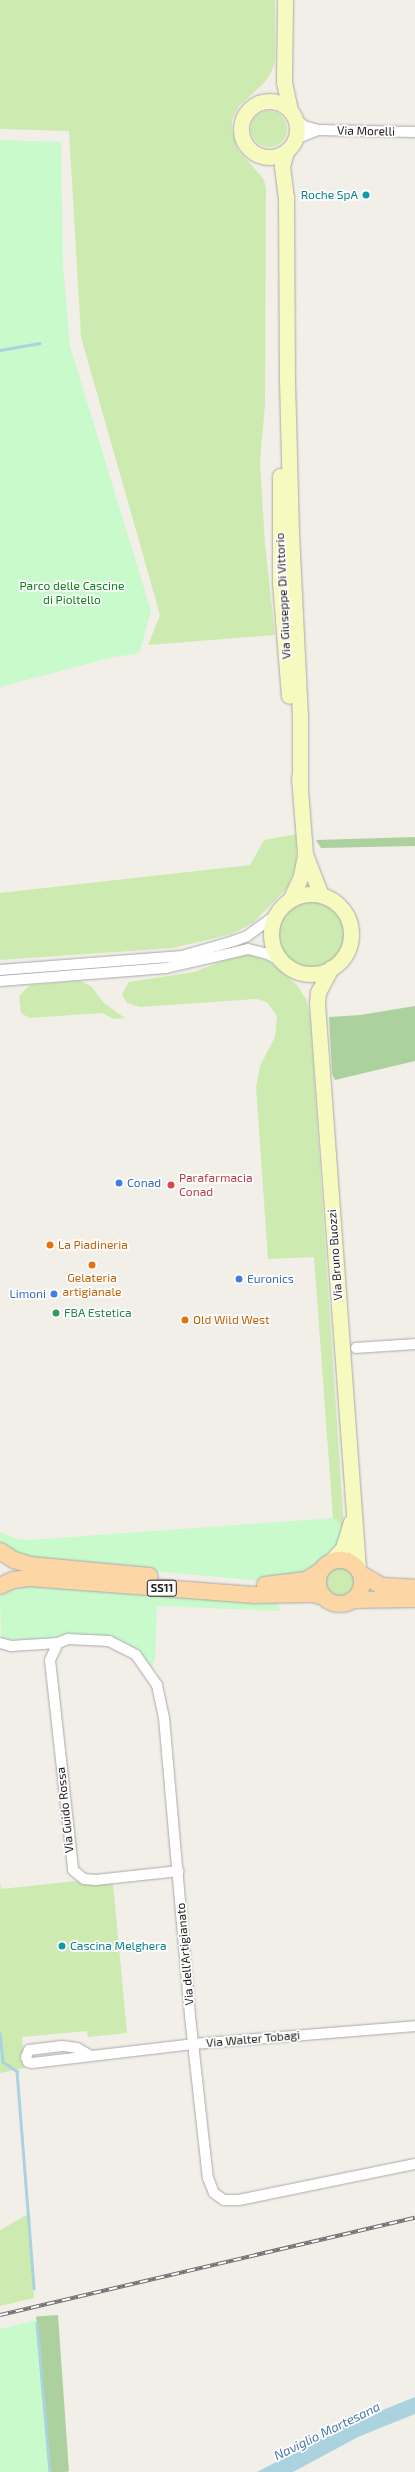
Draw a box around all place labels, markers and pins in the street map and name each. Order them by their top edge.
place label: Roche SpA [301,188,358,202]
marker: Roche SpA [361,190,371,200]
place label: Parafarmacia Conad [179,1171,253,1199]
place label: Conad [127,1176,161,1190]
marker: Conad [114,1178,124,1188]
marker: Parafarmacia Conad [166,1180,176,1190]
place label: La Piadineria [58,1238,128,1252]
marker: La Piadineria [45,1240,55,1250]
marker: Gelateria artigianale [87,1260,97,1270]
place label: Gelateria artigianale [63,1271,121,1299]
place label: Euronics [247,1272,294,1286]
marker: Euronics [234,1274,244,1284]
place label: Limoni [10,1287,46,1301]
marker: Limoni [49,1289,59,1299]
place label: FBA Estetica [64,1306,132,1320]
marker: FBA Estetica [51,1308,61,1318]
place label: Old Wild West [193,1313,270,1327]
marker: Old Wild West [180,1315,190,1325]
place label: Cascina Melghera [70,1939,167,1953]
marker: Cascina Melghera [57,1941,67,1951]

